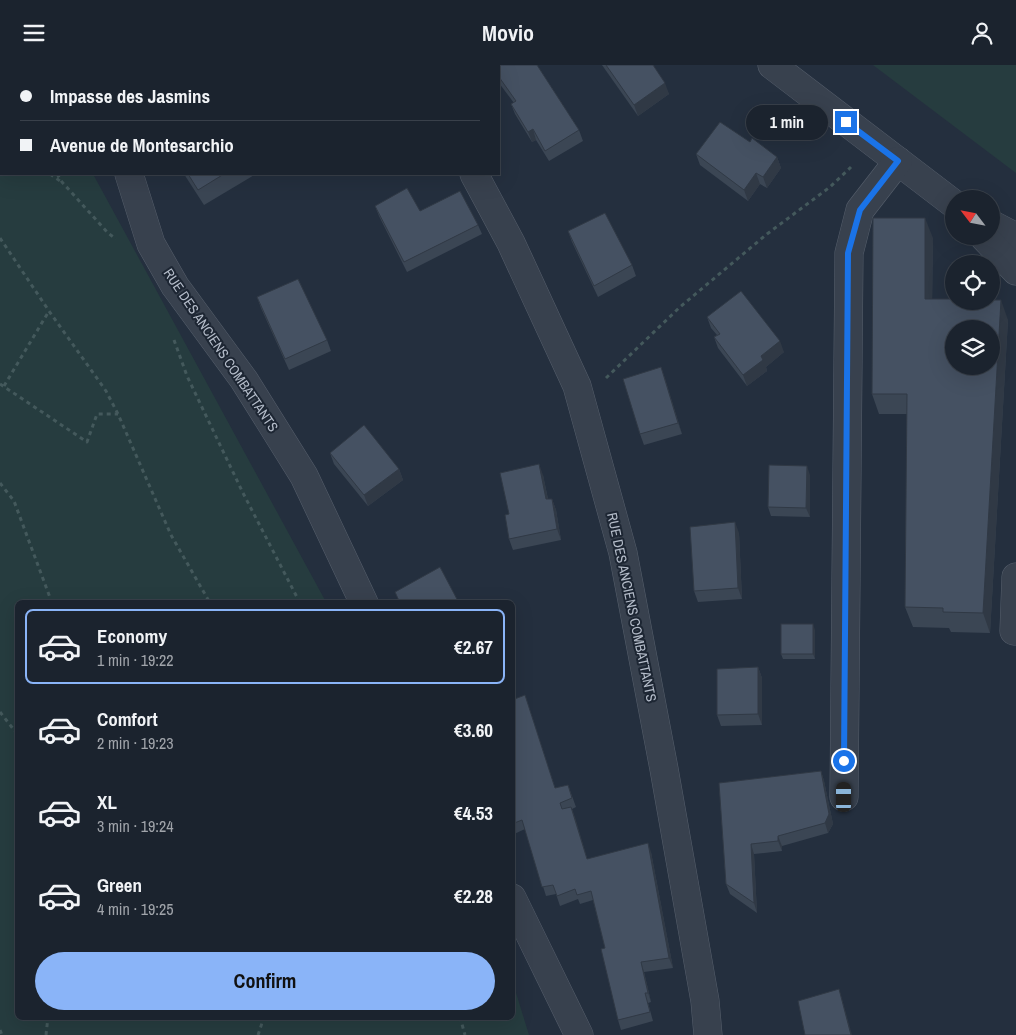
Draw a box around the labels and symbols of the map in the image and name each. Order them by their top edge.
callout: 1 min [746,105,828,139]
route end [835,111,857,133]
north arrow [945,190,1000,245]
street label: RUE DES ANCIENS COMBATTANTS [160,265,283,435]
street label: RUE DES ANCIENS COMBATTANTS [603,511,661,704]
route start [833,750,855,772]
car [836,782,851,812]

